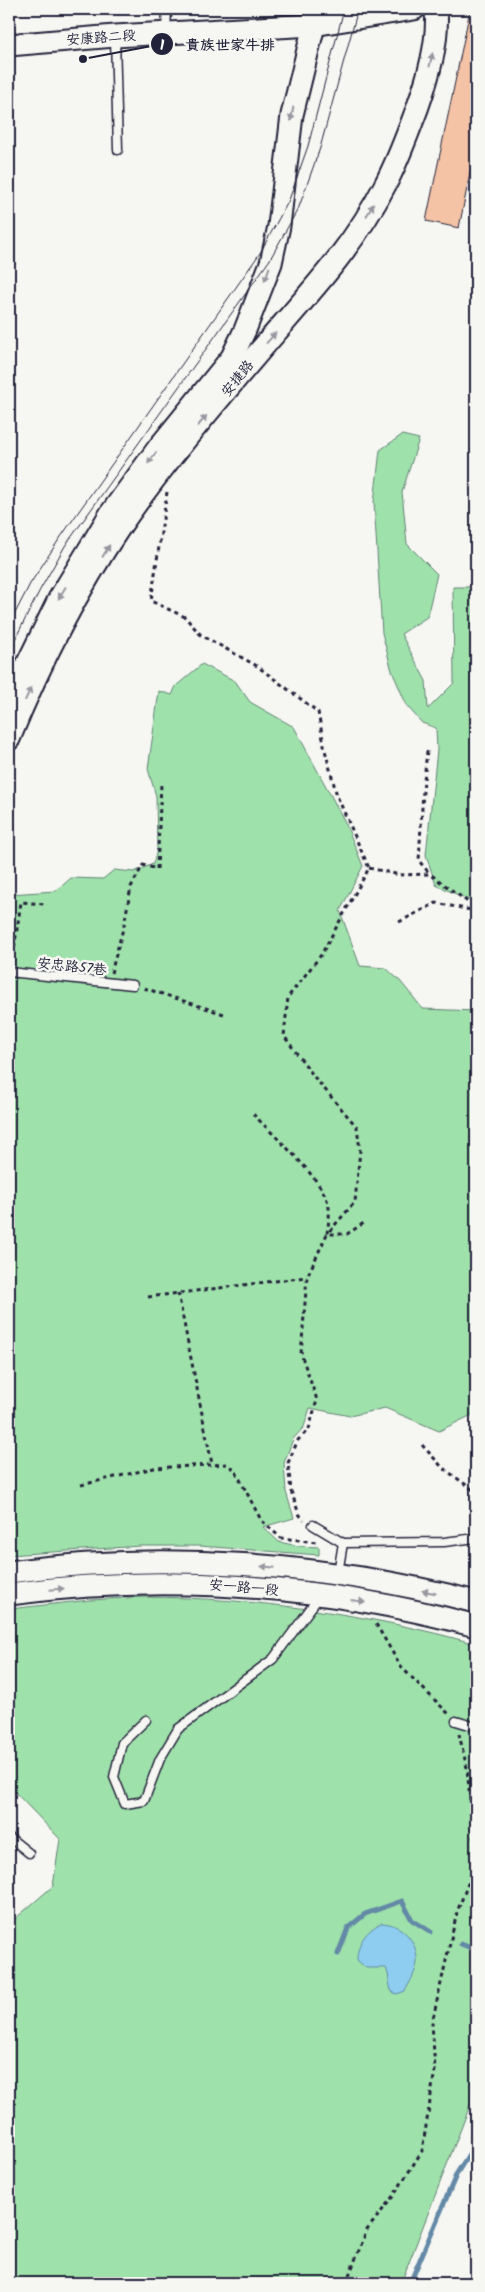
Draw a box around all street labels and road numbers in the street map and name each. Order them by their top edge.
street label: 安康路二段 [65,25,137,51]
street label: 安捷路 [216,355,260,402]
street label: 安忠路57巷 [36,952,109,982]
street label: 安一路一段 [208,1574,280,1602]

